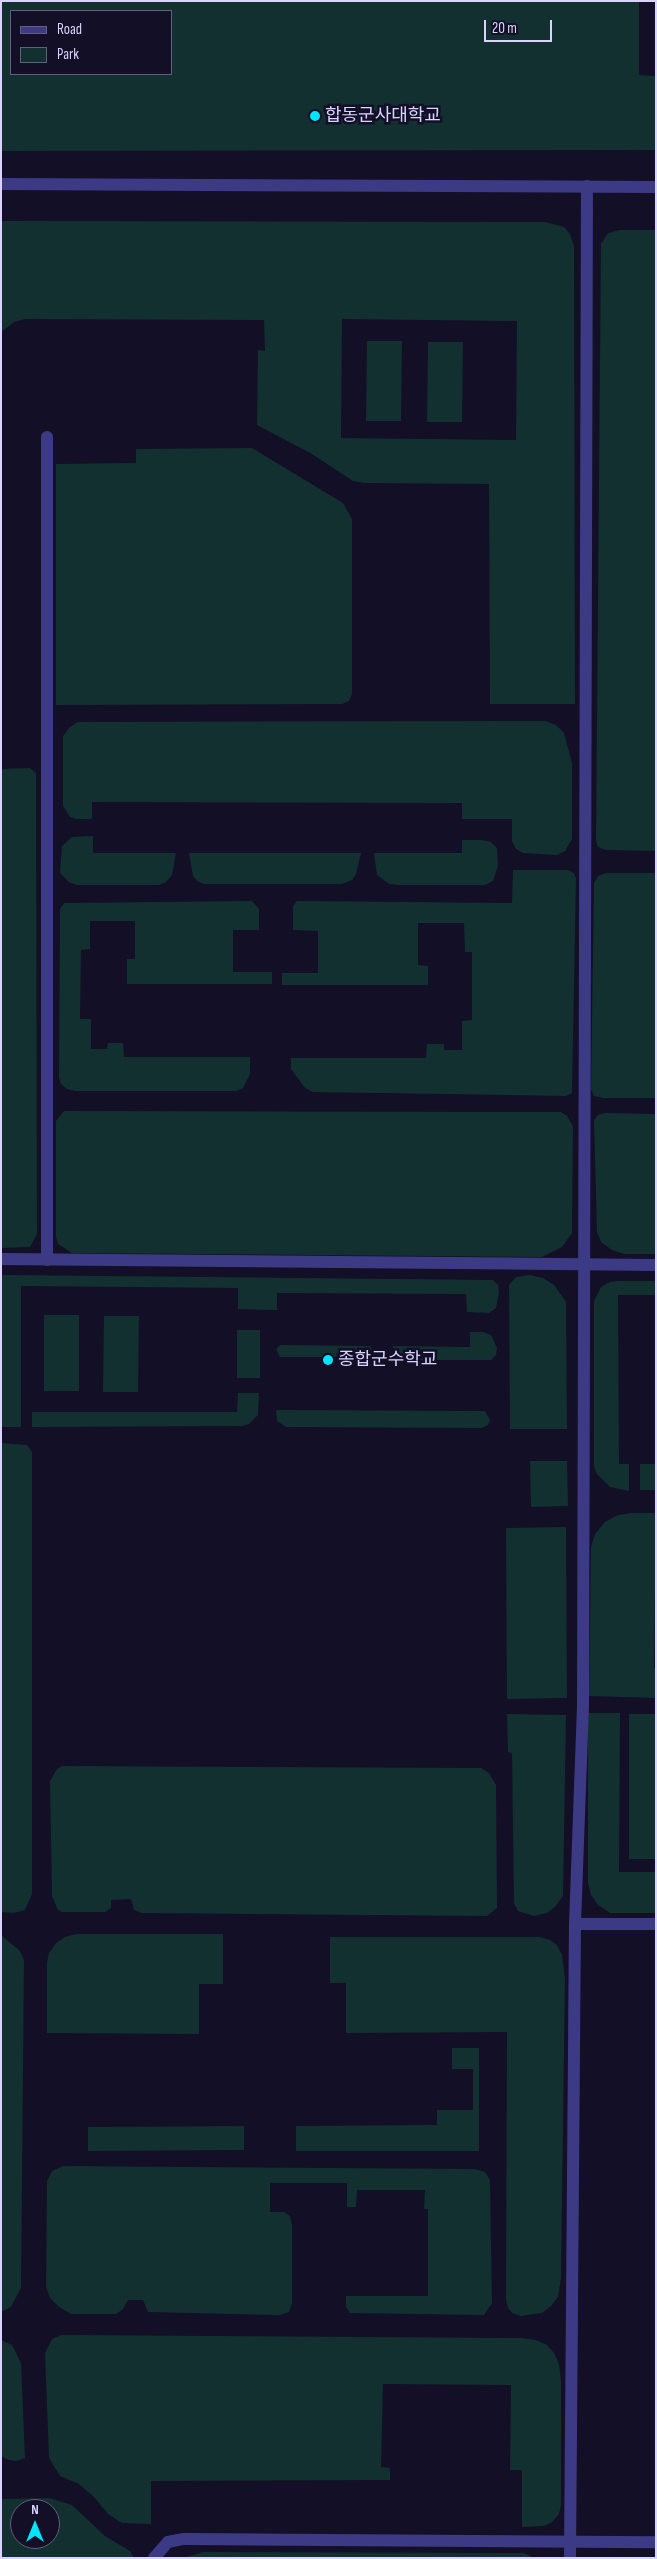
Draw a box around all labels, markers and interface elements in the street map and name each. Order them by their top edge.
legend [10,10,172,75]
scale bar [487,10,554,42]
text: 20 m [492,19,517,38]
text: Road [57,20,82,39]
text: Park [57,45,79,64]
place label: 합동군사대학교 [325,105,441,127]
marker: 합동군사대학교 [309,110,321,122]
place label: 종합군수학교 [338,1349,437,1371]
marker: 종합군수학교 [322,1354,334,1366]
north arrow [10,2499,60,2549]
text: N [31,2501,39,2518]

